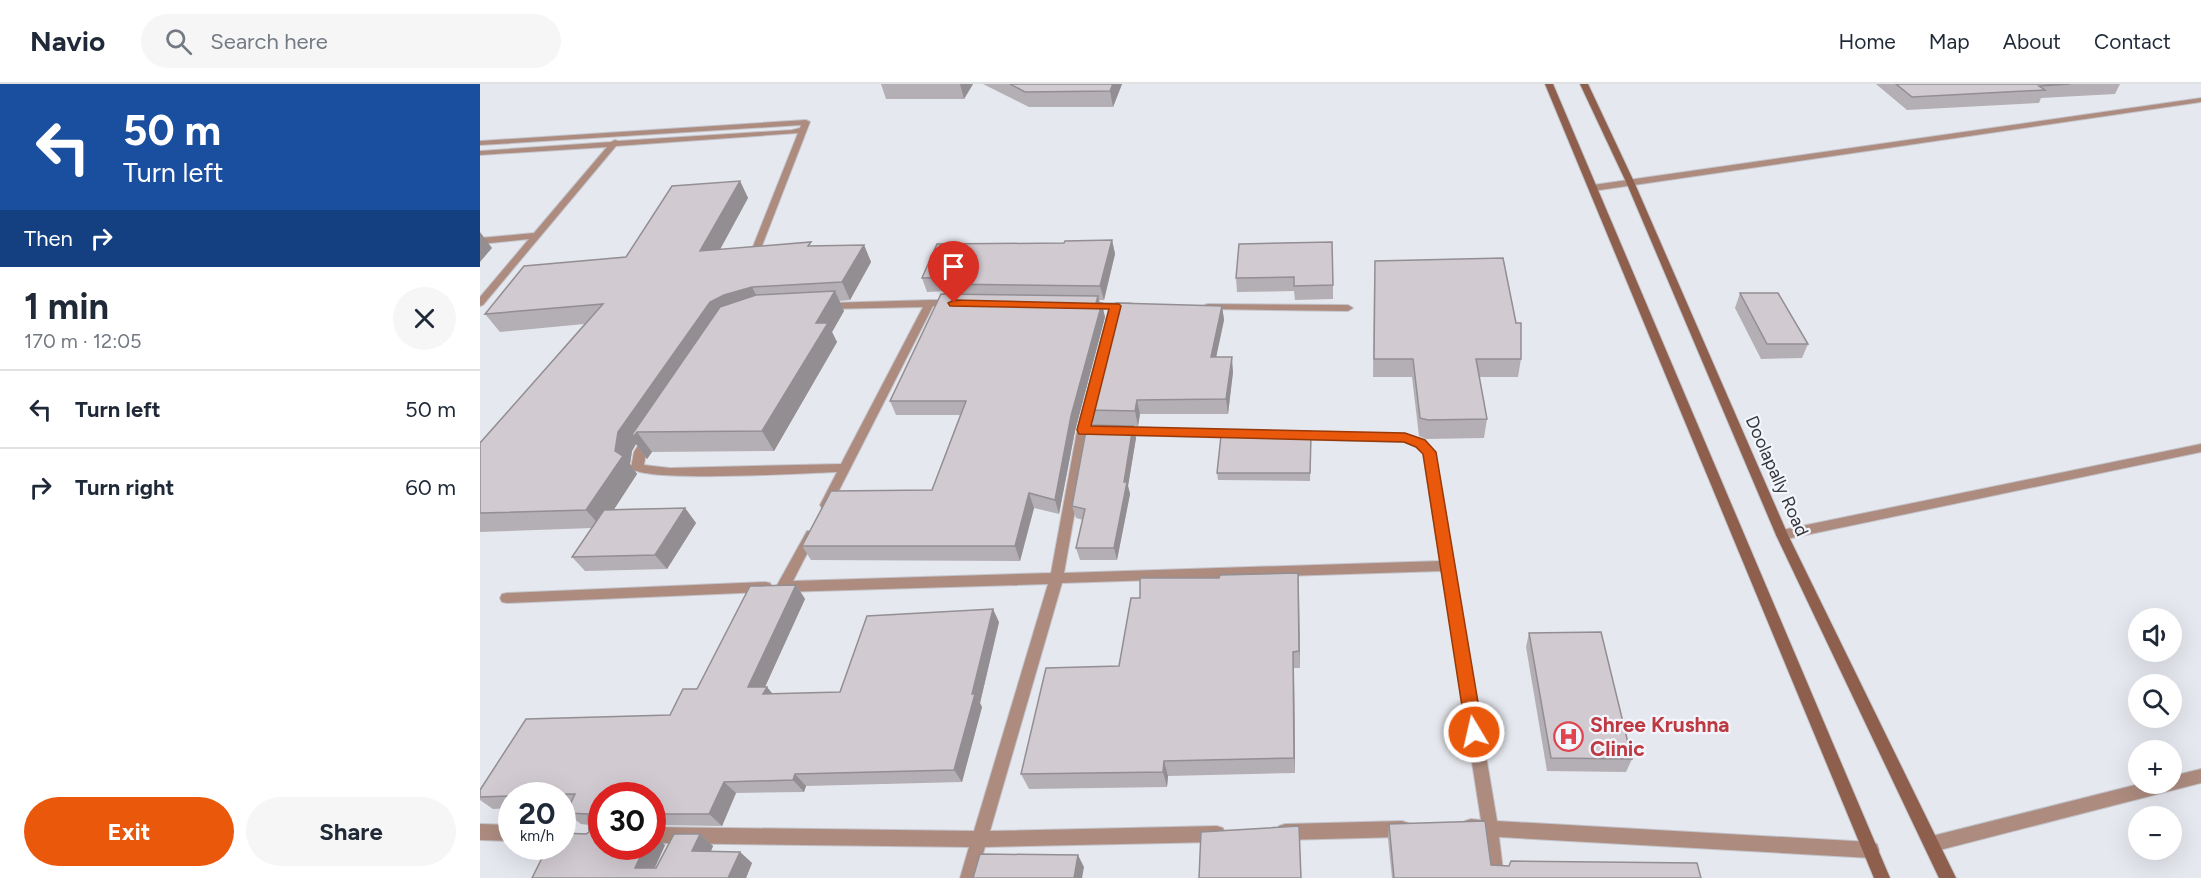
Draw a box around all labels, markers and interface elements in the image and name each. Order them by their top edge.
search box [141,14,561,68]
text: Navio [30,24,105,58]
icon: search [162,25,195,58]
text: Search here [210,28,328,55]
text: Home [1839,29,1896,54]
text: Map [1929,29,1970,54]
text: About [2003,29,2061,54]
text: Contact [2094,29,2171,54]
text: 50 m [123,105,221,156]
icon: left [24,108,102,186]
text: Turn left [123,156,223,189]
icon: right [85,222,118,255]
text: Then [24,225,73,252]
pin [928,241,979,303]
icon: arrive [937,250,970,283]
text: 1 min [24,285,109,328]
button: close [393,287,456,350]
text: 170 m · 12:05 [24,329,142,353]
icon: left [24,393,57,426]
text: Turn left [75,396,161,423]
text: 50 m [405,396,456,423]
street label: Doolapally Road [1741,412,1813,540]
icon: right [24,471,57,504]
text: Turn right [75,474,174,501]
text: 60 m [405,474,456,501]
map controls [2128,608,2182,860]
button: sound [2128,608,2182,662]
button: search [2128,674,2182,728]
position arrow [1442,700,1506,764]
place label: Shree Krushna Clinic [1590,712,1730,761]
hospital icon: Shree Krushna Clinic [1553,721,1585,753]
button: + [2128,740,2182,794]
speed limit sign: 30 [588,782,666,860]
text: 20 [519,795,555,832]
button: Exit [24,797,234,866]
button: Share [246,797,456,866]
button: − [2128,806,2182,860]
text: km/h [520,827,554,845]

